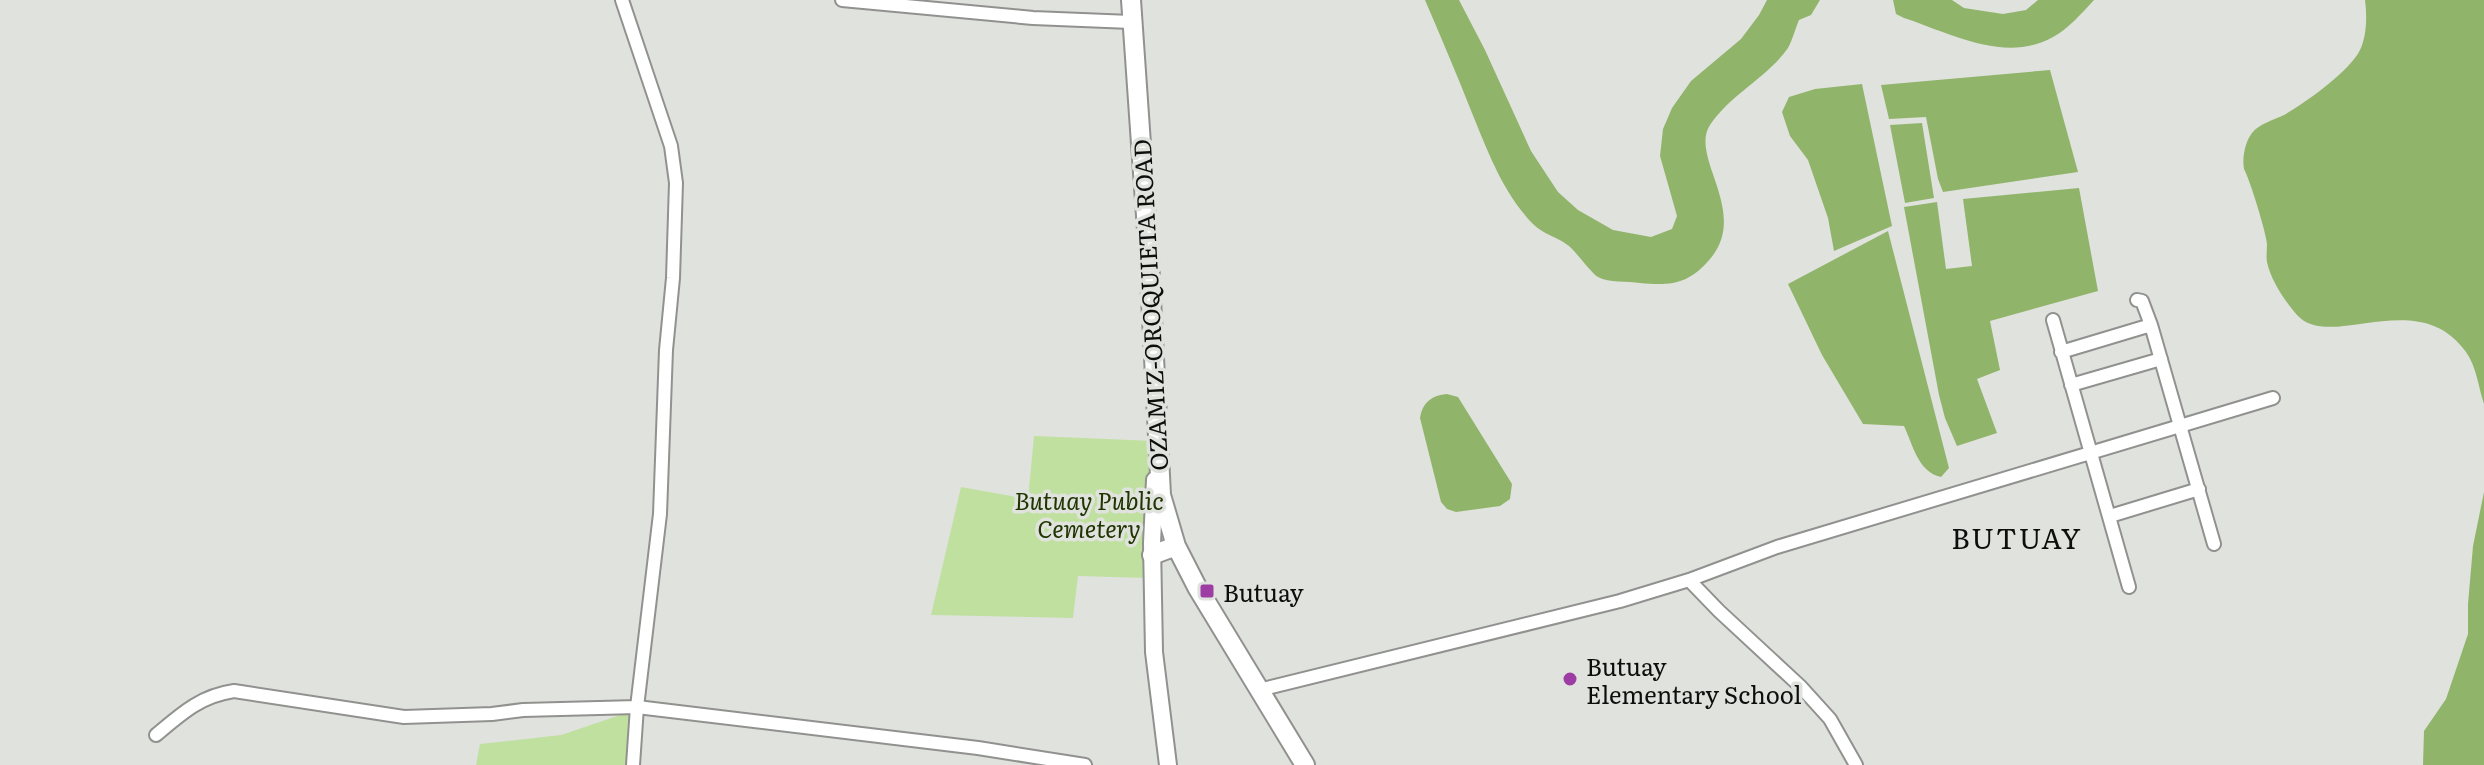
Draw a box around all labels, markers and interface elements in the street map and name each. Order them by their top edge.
street label: OZAMIZ-OROQUIETA ROAD [1123,138,1175,472]
park label: Butuay Public Cemetery [1014,482,1164,545]
district label: BUTUAY [1951,516,2083,558]
place label: Butuay [1223,574,1304,609]
marker: Butuay [1198,582,1216,600]
place label: Butuay Elementary School [1586,648,1802,711]
marker: Butuay Elementary School [1561,670,1579,688]

